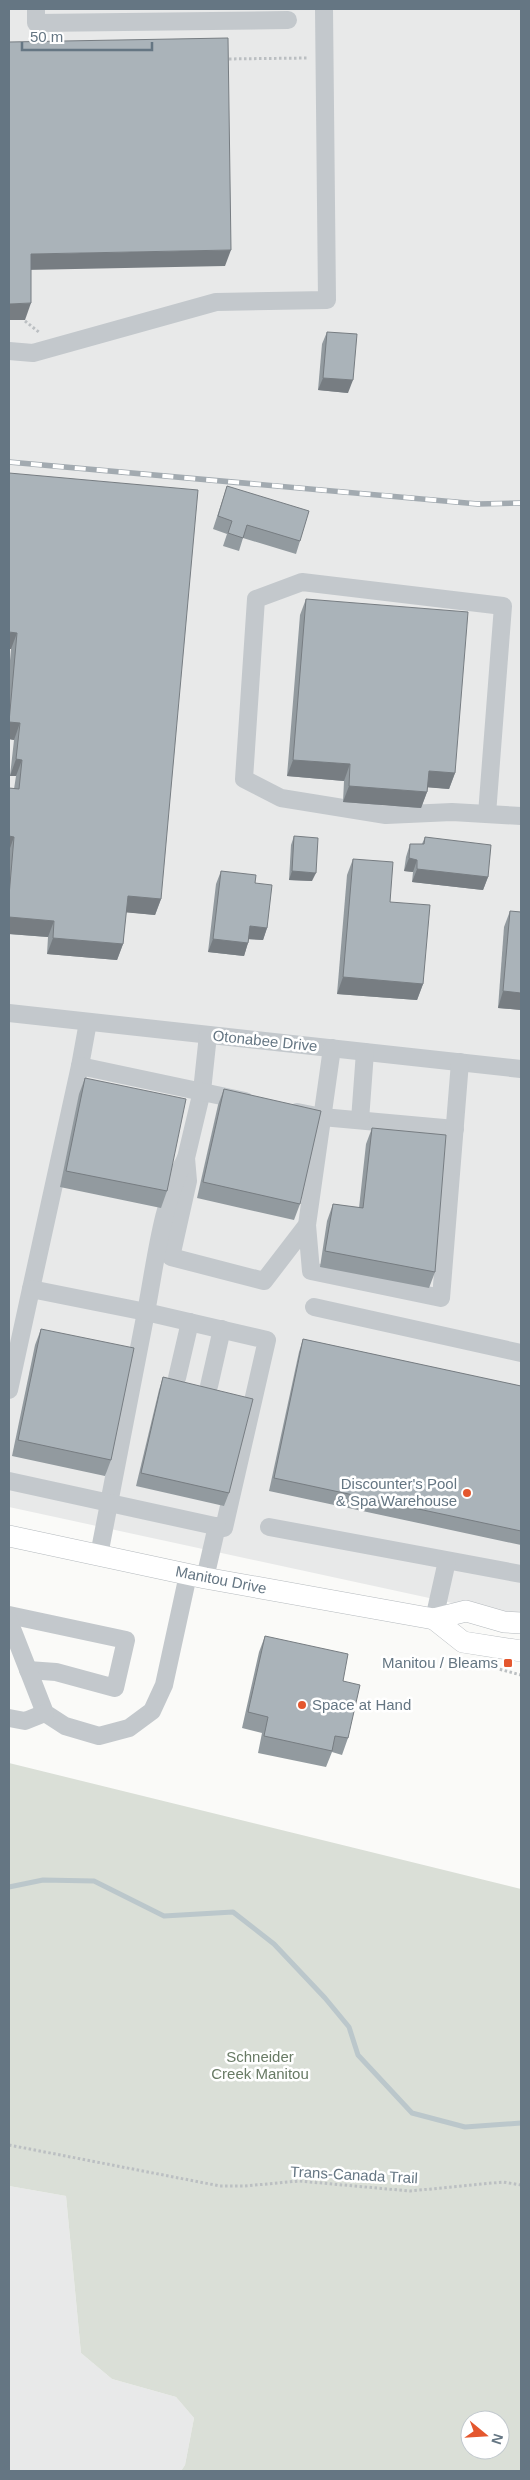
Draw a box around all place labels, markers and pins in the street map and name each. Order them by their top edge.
place label: Discounter's Pool & Spa Warehouse [336,1475,457,1509]
marker: Discounter's Pool & Spa Warehouse [461,1487,473,1499]
place label: Manitou / Bleams [382,1654,498,1671]
marker: Manitou / Bleams [502,1657,514,1669]
place label: Space at Hand [312,1696,411,1713]
marker: Space at Hand [296,1699,308,1711]

